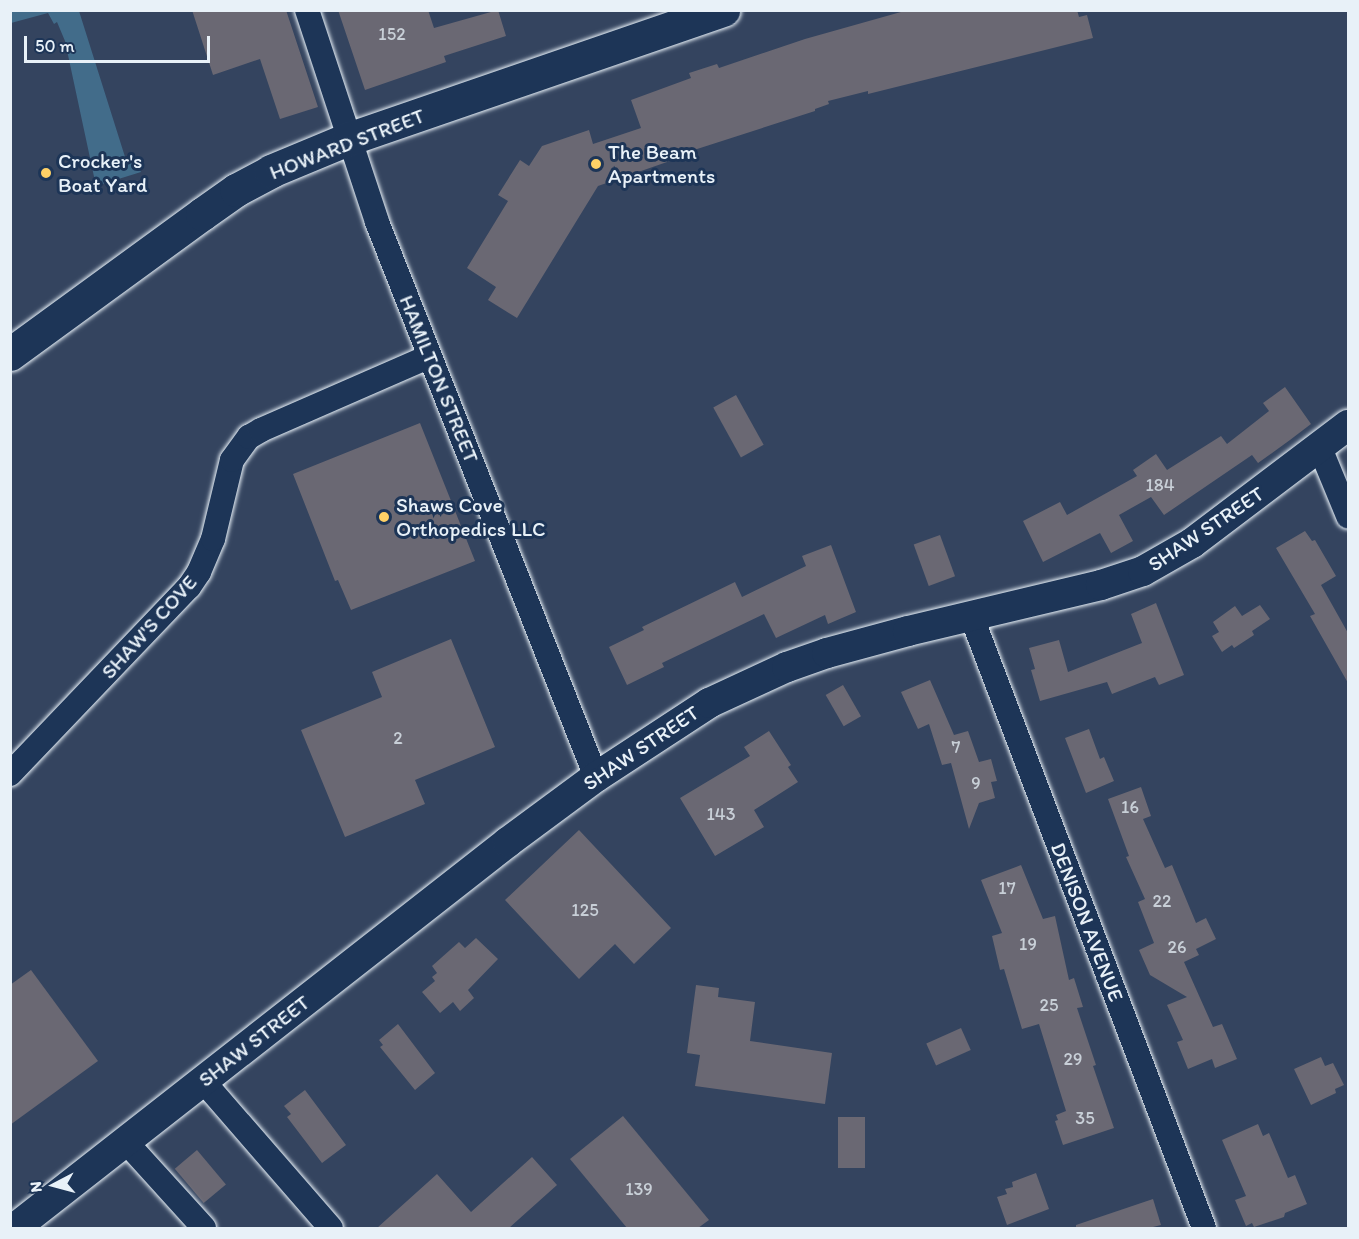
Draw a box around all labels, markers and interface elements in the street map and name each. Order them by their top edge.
house number: 152 [378,23,406,45]
scale bar [27,24,213,62]
text: 50 m [35,35,75,57]
street label: HOWARD STREET [266,103,428,185]
place label: The Beam Apartments [608,139,715,189]
place label: Crocker's Boat Yard [58,148,146,198]
marker: The Beam Apartments [589,157,603,171]
marker: Crocker's Boat Yard [39,166,53,180]
street label: HAMILTON STREET [394,292,484,466]
house number: 184 [1145,474,1175,496]
street label: SHAW STREET [1143,481,1269,577]
place label: Shaws Cove Orthopedics LLC [396,492,546,542]
marker: Shaws Cove Orthopedics LLC [377,510,391,524]
street label: SHAW'S COVE [96,570,202,684]
street label: SHAW STREET [578,700,704,796]
house number: 2 [393,727,403,749]
house number: 7 [952,736,960,758]
house number: 9 [971,772,981,794]
house number: 16 [1121,796,1139,818]
house number: 143 [707,803,735,825]
street label: DENISON AVENUE [1045,839,1129,1005]
house number: 17 [998,877,1016,899]
house number: 22 [1153,890,1171,912]
house number: 125 [571,899,599,921]
house number: 19 [1019,933,1037,955]
house number: 26 [1168,936,1186,958]
street label: SHAW STREET [193,990,315,1092]
house number: 25 [1040,994,1058,1016]
house number: 29 [1064,1048,1082,1070]
house number: 35 [1075,1107,1095,1129]
north arrow [24,1155,84,1215]
house number: 139 [625,1178,653,1200]
text: N [26,1181,46,1193]

